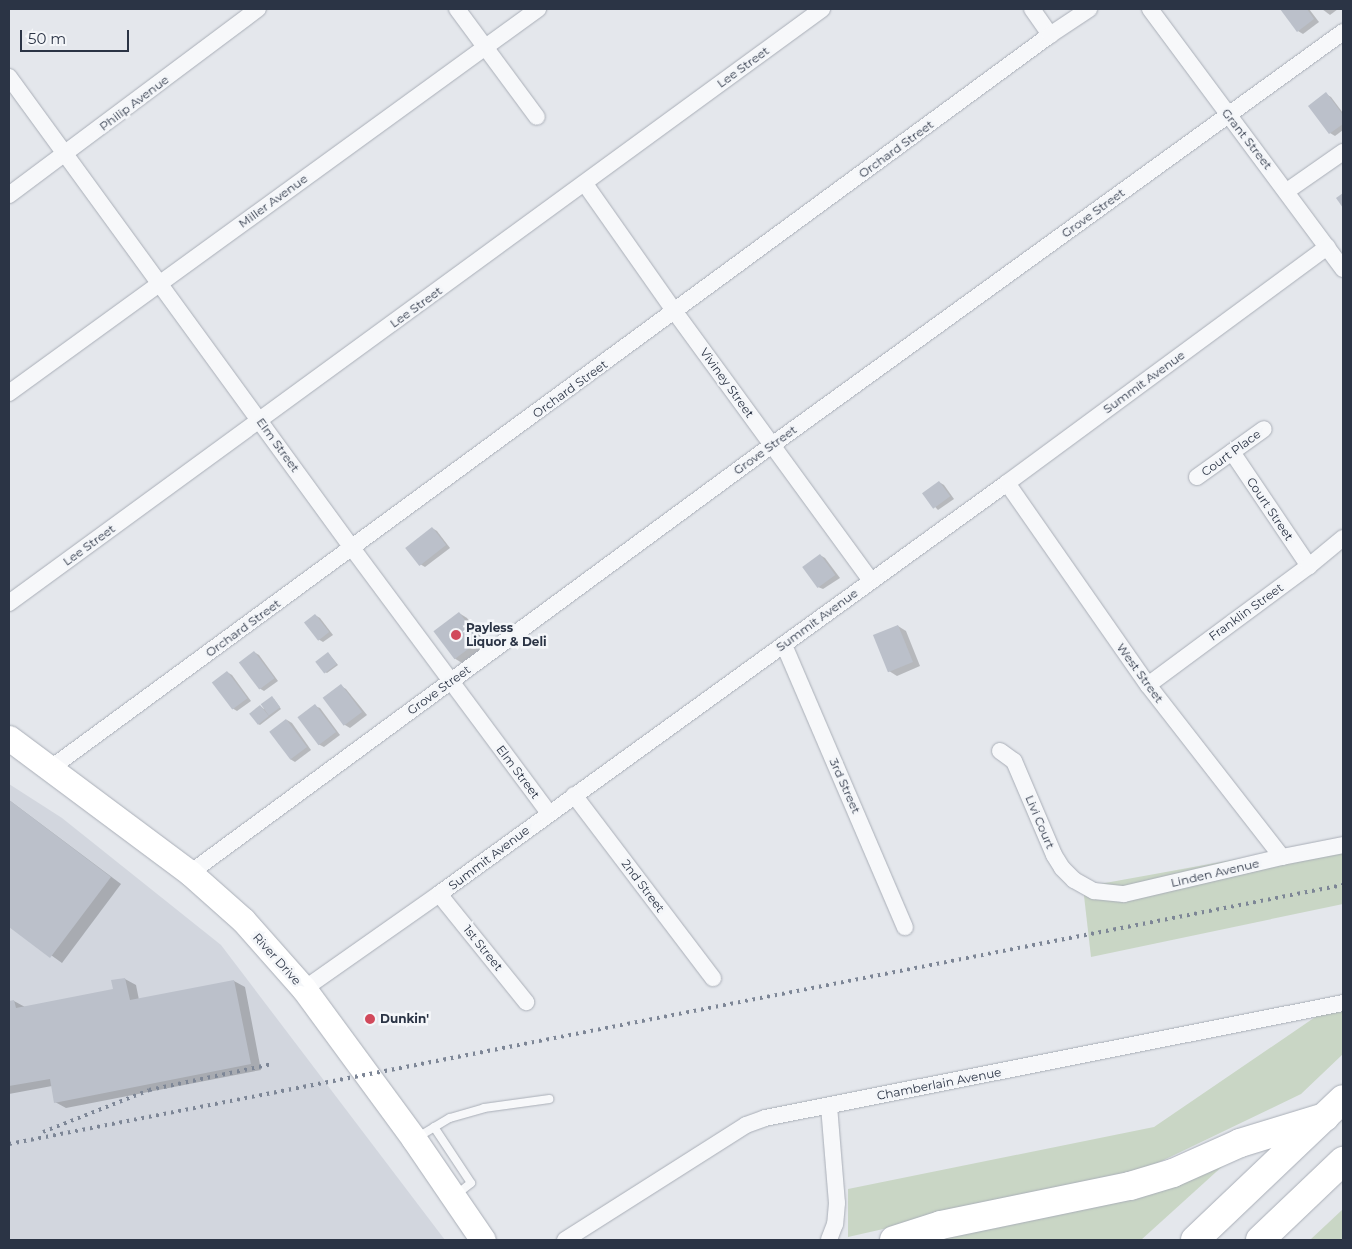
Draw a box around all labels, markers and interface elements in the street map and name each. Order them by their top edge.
scale bar [22,20,131,52]
text: 50 m [28,29,66,48]
street label: Lee Street [714,43,772,91]
street label: Philip Avenue [97,72,171,134]
street label: Grant Street [1219,106,1275,172]
street label: Orchard Street [856,117,936,181]
street label: Miller Avenue [236,171,310,231]
street label: Grove Street [1059,185,1127,241]
street label: Lee Street [387,283,445,331]
street label: Viviney Street [697,345,757,421]
street label: Summit Avenue [1100,348,1188,416]
street label: Orchard Street [530,357,610,421]
street label: Elm Street [254,415,302,475]
street label: Grove Street [731,422,799,478]
street label: Court Place [1199,427,1263,479]
street label: Court Street [1244,475,1296,543]
street label: Lee Street [60,521,118,569]
street label: Franklin Street [1206,580,1286,644]
street label: Summit Avenue [773,586,861,654]
street label: Orchard Street [203,596,283,660]
place label: Payless Liquor & Deli [466,621,547,649]
marker: Payless Liquor & Deli [450,629,462,641]
street label: West Street [1114,640,1166,706]
street label: Grove Street [405,662,473,718]
street label: Elm Street [493,742,543,802]
street label: 3rd Street [826,756,864,816]
street label: Livi Court [1022,793,1058,851]
street label: Summit Avenue [446,823,532,893]
street label: Linden Avenue [1169,856,1261,890]
street label: 2nd Street [618,857,668,915]
street label: 1st Street [460,922,506,974]
street label: River Drive [250,930,304,988]
place label: Dunkin' [380,1012,429,1026]
marker: Dunkin' [364,1013,376,1025]
street label: Chamberlain Avenue [875,1065,1003,1103]

